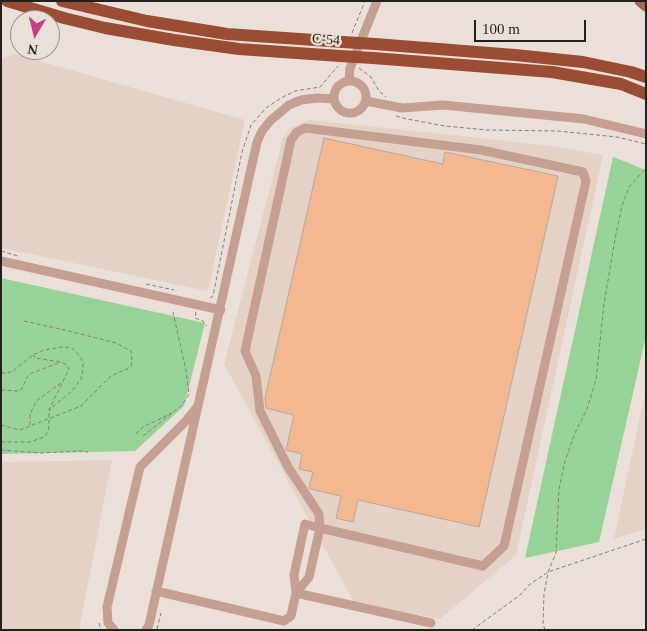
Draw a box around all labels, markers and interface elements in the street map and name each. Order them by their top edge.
north arrow [10,10,60,60]
scale bar [477,10,590,42]
text: 100 m [482,21,520,37]
street label: C-54 [311,31,341,49]
text: N [27,41,39,57]

